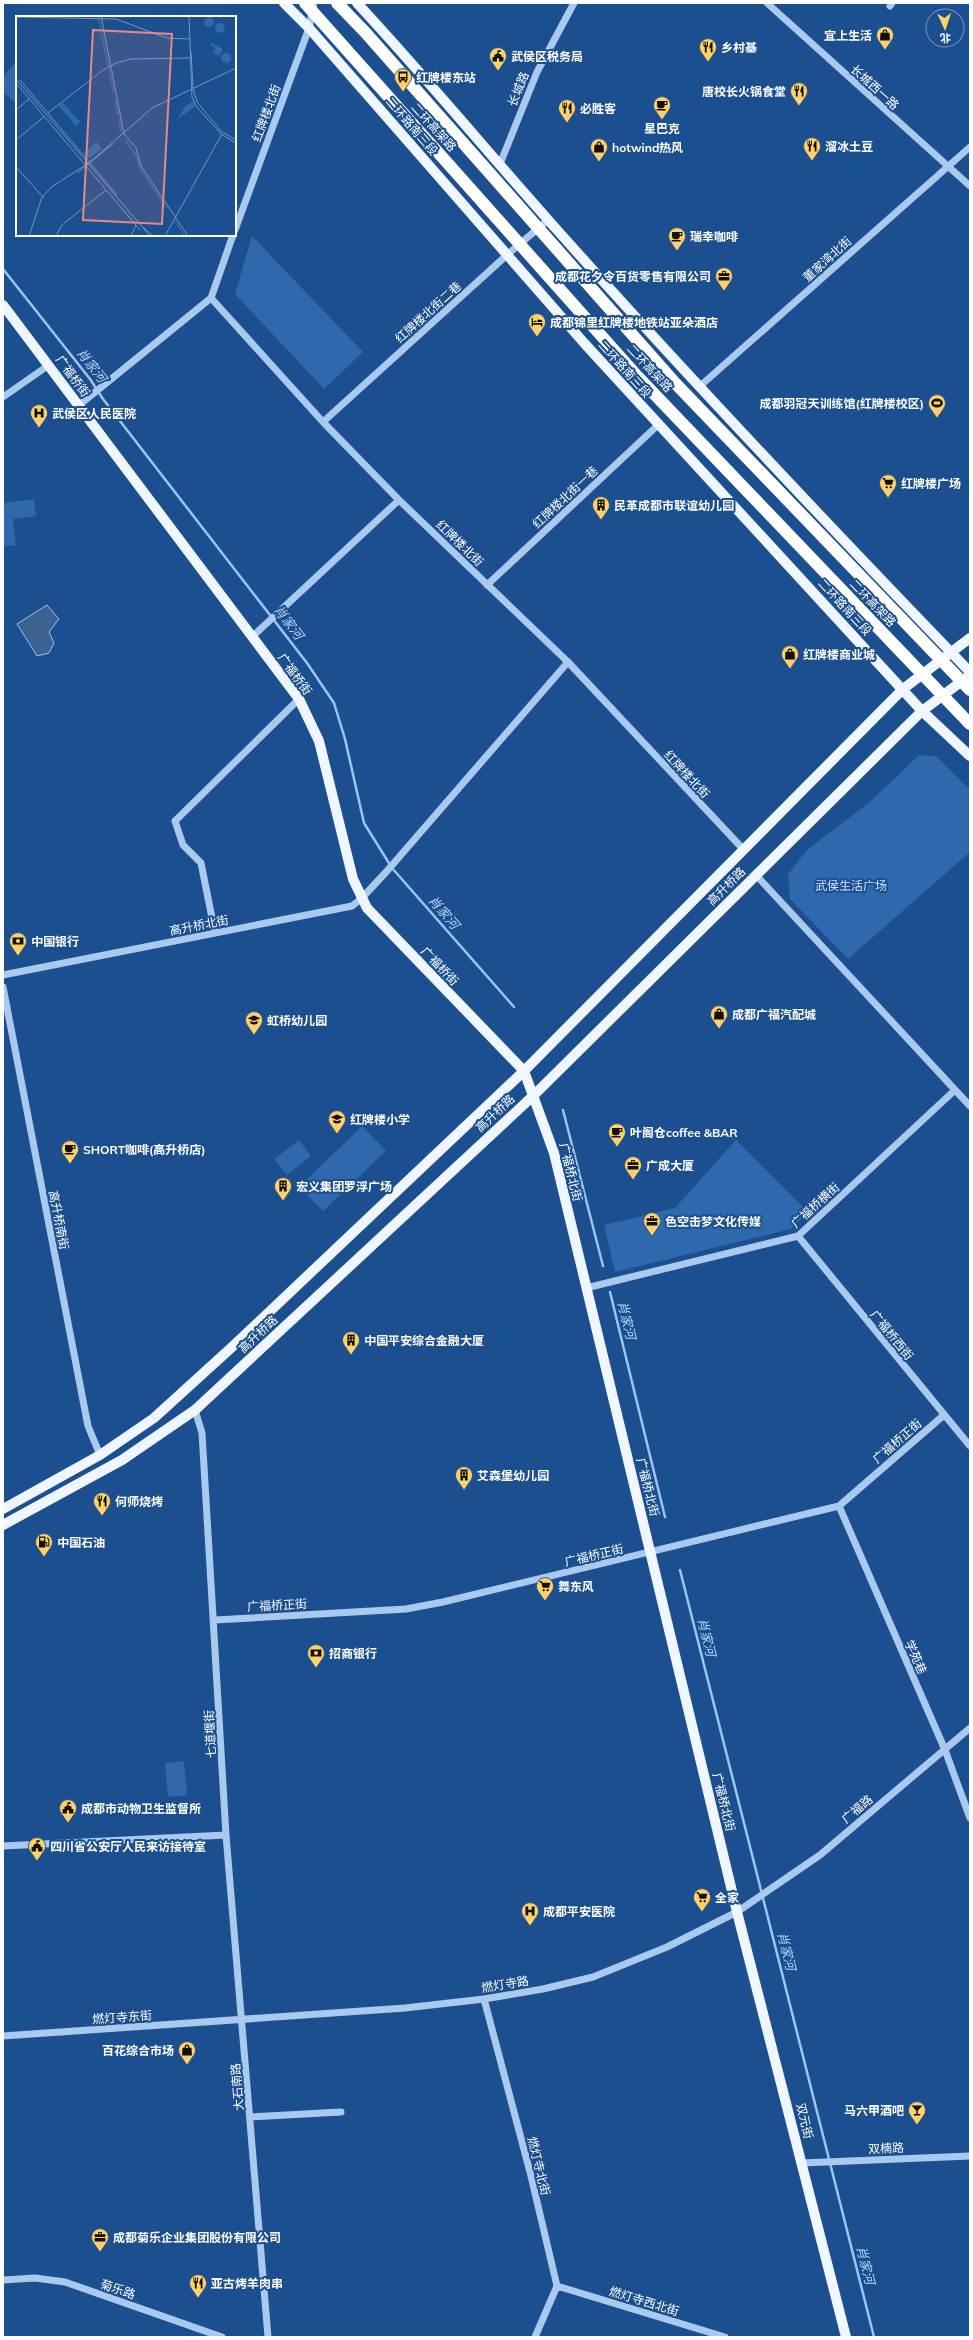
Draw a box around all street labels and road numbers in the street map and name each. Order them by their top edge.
street label: 长城西一路 [848,61,902,113]
street label: 长城路 [504,69,532,109]
street label: 红牌楼北街 [249,82,283,144]
street label: 二环路南三段 [383,94,441,158]
street label: 二环高架路 [408,100,460,154]
street label: 董家湾北街 [800,233,854,285]
street label: 红牌楼北街二巷 [392,278,464,346]
street label: 二环路南三段 [595,337,655,401]
street label: 二环高架路 [624,341,676,395]
street label: 广福桥街 [53,352,93,400]
street label: 红牌楼北街一巷 [529,463,601,531]
street label: 红牌楼北街 [433,517,487,569]
street label: 二环路南三段 [815,576,875,638]
street label: 二环高架路 [847,576,899,630]
street label: 广福桥街 [275,650,315,698]
street label: 红牌楼北街 [661,747,713,801]
street label: 高升桥路 [704,864,748,908]
street label: 高升桥北街 [168,912,230,938]
street label: 广福桥街 [418,944,462,988]
street label: 高升桥路 [472,1091,518,1135]
street label: 广福桥北街 [556,1141,586,1203]
street label: 广福桥横街 [788,1179,842,1231]
street label: 高升桥南街 [46,1189,72,1251]
street label: 广福桥西街 [867,1307,917,1363]
street label: 高升桥路 [235,1312,281,1356]
street label: 广福桥正街 [869,1416,925,1466]
street label: 广福桥北街 [633,1456,663,1518]
street label: 广福桥正街 [563,1541,625,1569]
street label: 广福桥正街 [247,1596,307,1614]
street label: 学苑巷 [902,1637,930,1677]
street label: 七道堰街 [201,1710,219,1758]
street label: 广福桥北街 [709,1771,739,1833]
street label: 广福路 [838,1792,876,1826]
street label: 燃灯寺路 [480,1973,530,1995]
street label: 燃灯寺东街 [92,2007,152,2027]
street label: 大石南路 [227,2062,247,2112]
street label: 双元街 [793,2102,817,2140]
street label: 燃灯寺北街 [524,2135,554,2197]
street label: 双楠路 [868,2140,904,2156]
street label: 菊乐路 [99,2276,137,2302]
street label: 燃灯寺西北街 [607,2283,681,2319]

